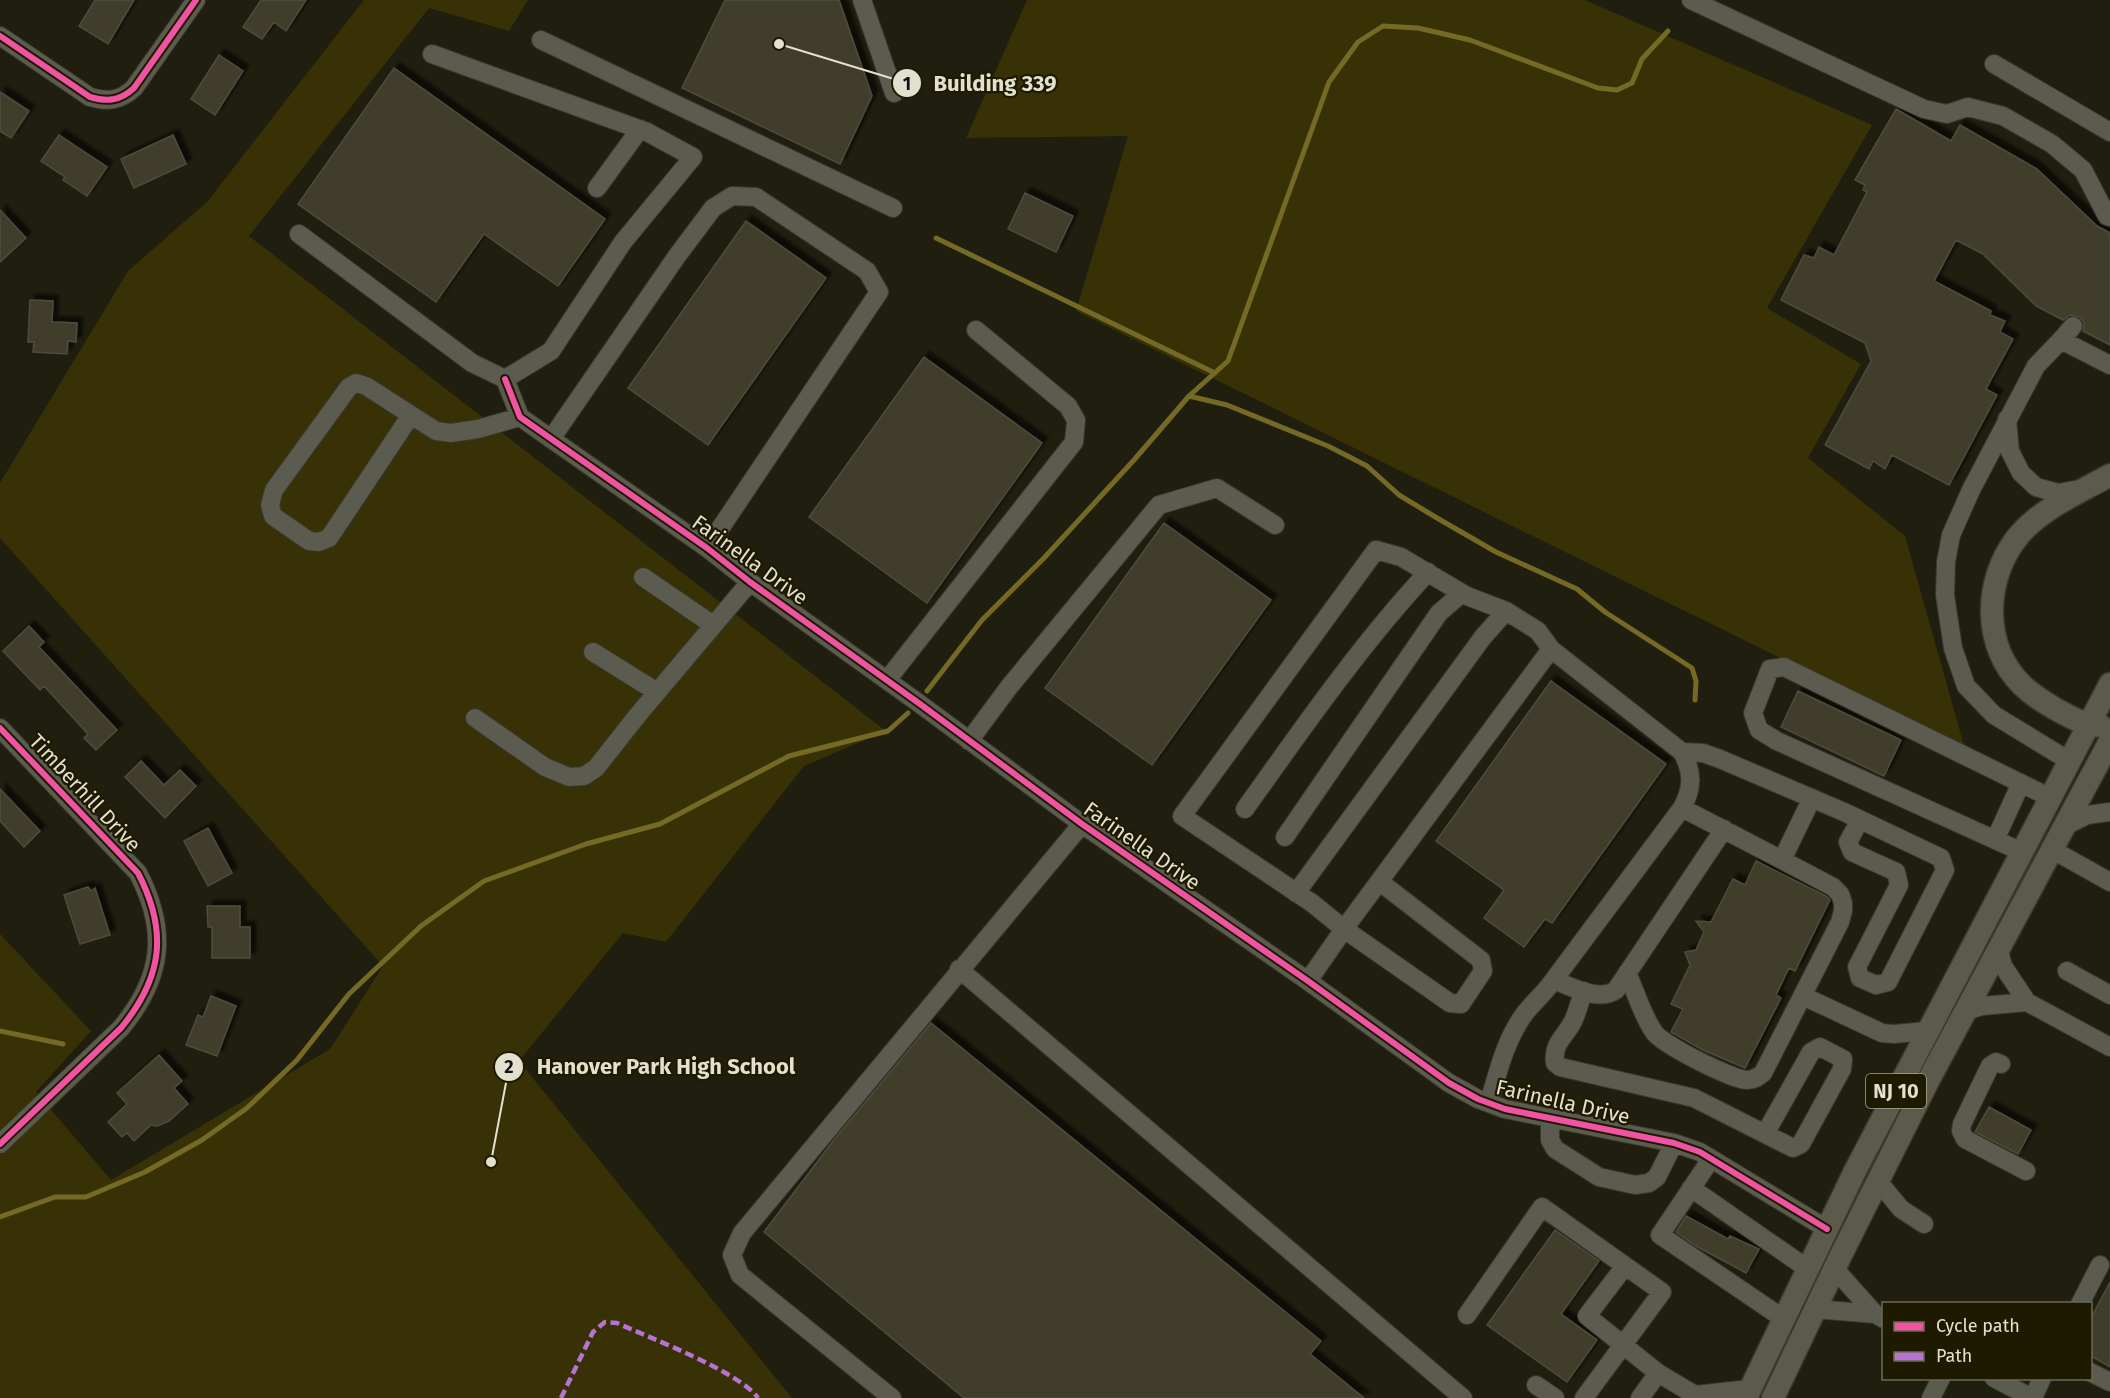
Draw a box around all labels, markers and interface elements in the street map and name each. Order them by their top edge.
callout: Building 339 [892,63,1069,103]
text: Building 339 [933,70,1057,97]
text: 1 [903,73,911,95]
street label: Farinella Drive [687,509,813,611]
street label: Timberhill Drive [24,728,146,858]
street label: Farinella Drive [1079,796,1205,896]
callout: Hanover Park High School [494,1047,807,1087]
text: Hanover Park High School [537,1053,796,1080]
text: 2 [504,1056,514,1078]
street label: Farinella Drive [1493,1074,1633,1130]
road number: NJ 10 [1866,1074,1926,1108]
legend [1882,1302,2092,1380]
text: Cycle path [1936,1315,2020,1337]
text: Path [1936,1345,1972,1367]

